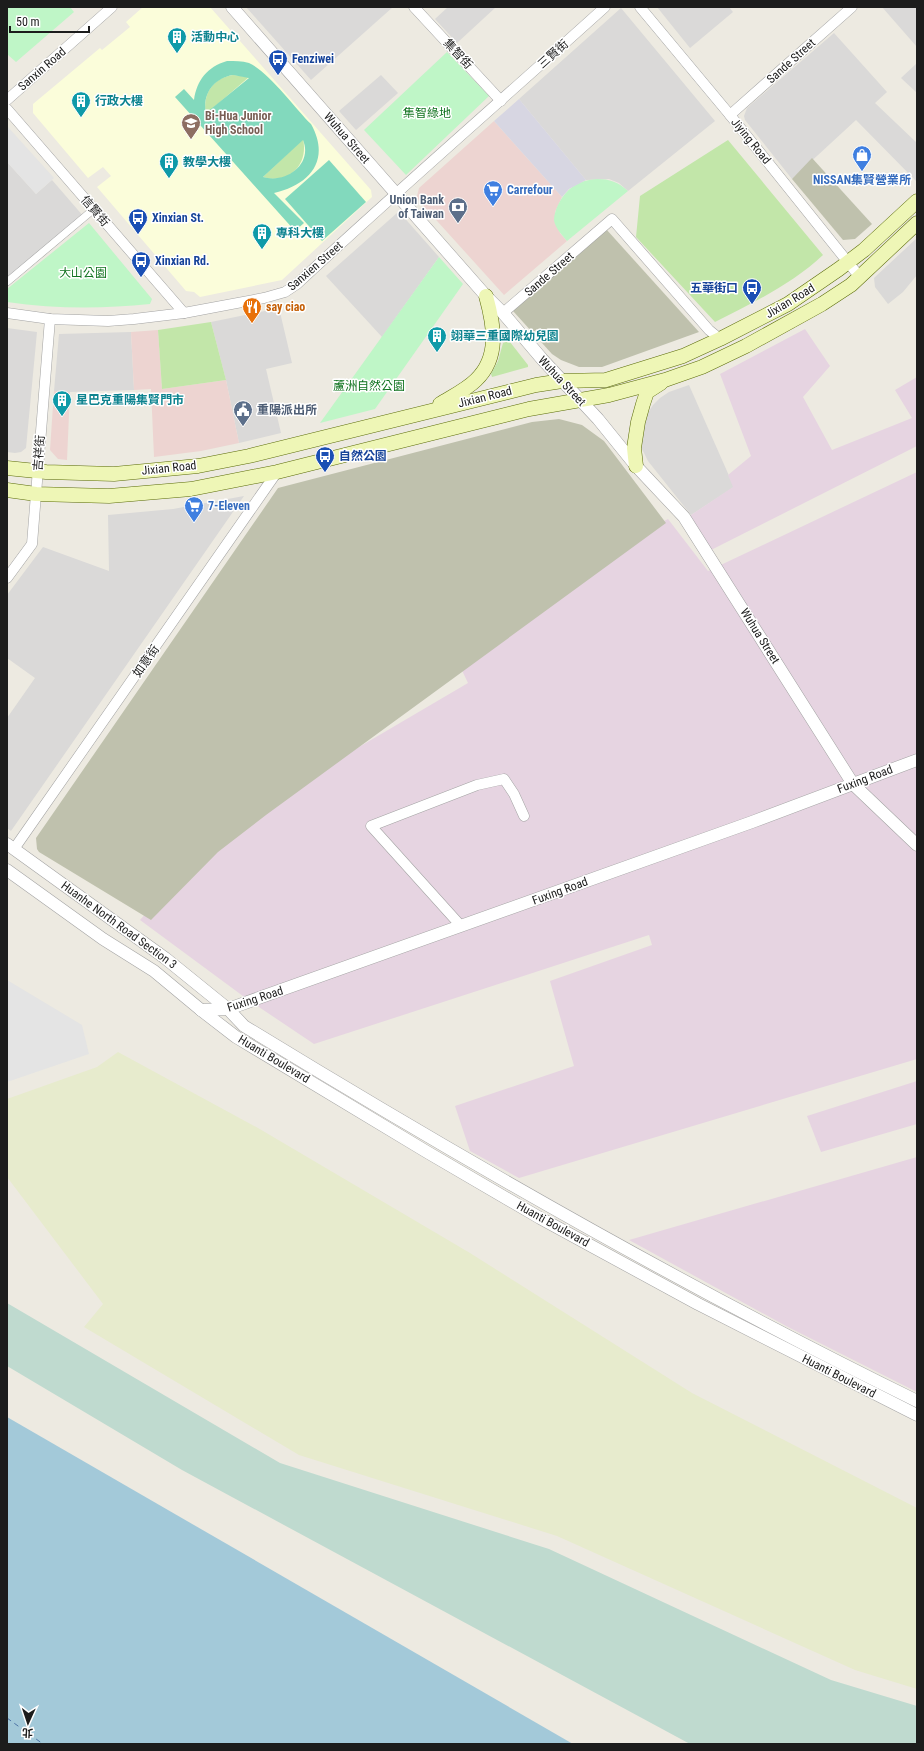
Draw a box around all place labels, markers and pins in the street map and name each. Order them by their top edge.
building icon: 活動中心 [166,26,188,54]
place label: 活動中心 [191,30,239,44]
bus stop icon: Fenziwei [267,48,289,76]
place label: Fenziwei [292,52,334,66]
building icon: 行政大樓 [70,90,92,118]
place label: 行政大樓 [95,94,143,108]
place label: Bi-Hua Junior High School [205,109,271,137]
school or university icon: Bi-Hua Junior High School [180,112,202,140]
shop icon: NISSAN集賢營業所 [851,144,873,172]
building icon: 教學大樓 [158,151,180,179]
place label: 教學大樓 [183,155,231,169]
place label: NISSAN集賢營業所 [813,173,911,187]
supermarket icon: Carrefour [482,179,504,207]
place label: Carrefour [507,183,553,197]
place label: Union Bank of Taiwan [390,193,444,221]
bank icon: Union Bank of Taiwan [447,196,469,224]
bus stop icon: Xinxian St. [127,207,149,235]
place label: Xinxian St. [152,211,204,225]
building icon: 專科大樓 [251,222,273,250]
place label: 專科大樓 [276,226,324,240]
bus stop icon: Xinxian Rd. [130,250,152,278]
place label: Xinxian Rd. [155,254,210,268]
bus stop icon: 五華街口 [741,277,763,305]
place label: 五華街口 [690,281,738,295]
restaurant icon: say ciao [241,296,263,324]
place label: say ciao [266,300,305,314]
building icon: 翊華三重國際幼兒園 [426,325,448,353]
place label: 翊華三重國際幼兒園 [451,329,559,343]
building icon: 星巴克重陽集賢門市 [51,389,73,417]
place label: 星巴克重陽集賢門市 [76,393,184,407]
public building icon: 重陽派出所 [232,399,254,427]
place label: 重陽派出所 [257,403,317,417]
bus stop icon: 自然公園 [314,445,336,473]
place label: 自然公園 [339,449,387,463]
supermarket icon: 7-Eleven [183,495,205,523]
place label: 7-Eleven [208,499,250,513]

